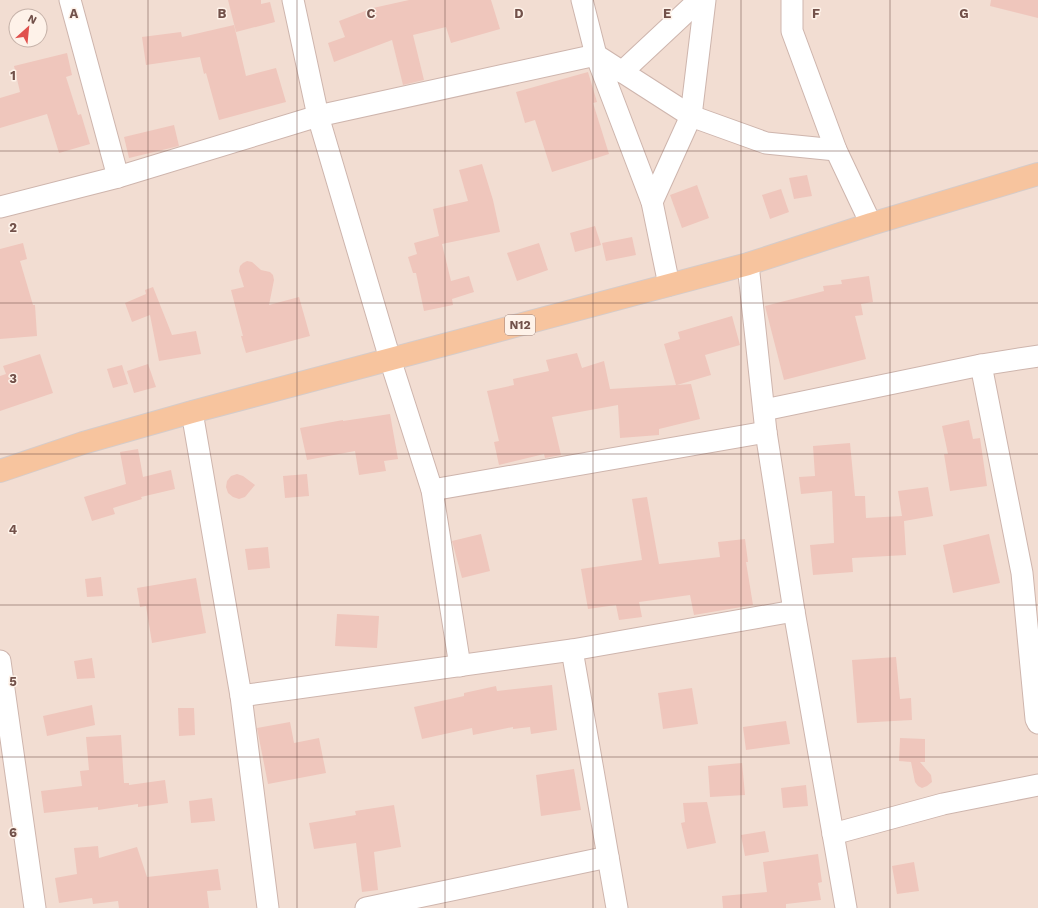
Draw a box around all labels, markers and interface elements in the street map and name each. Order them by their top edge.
text: A [70,6,79,21]
text: B [218,6,227,21]
text: C [367,6,376,21]
text: D [514,6,524,21]
text: E [663,6,671,21]
text: F [812,6,820,21]
text: G [959,6,969,21]
north arrow [8,8,48,48]
text: N [26,12,39,27]
text: 1 [10,68,16,83]
text: 2 [9,220,17,235]
road number: N12 [505,315,535,335]
text: 3 [9,371,17,386]
text: 4 [9,522,18,537]
text: 5 [9,674,17,689]
text: 6 [9,825,17,840]

